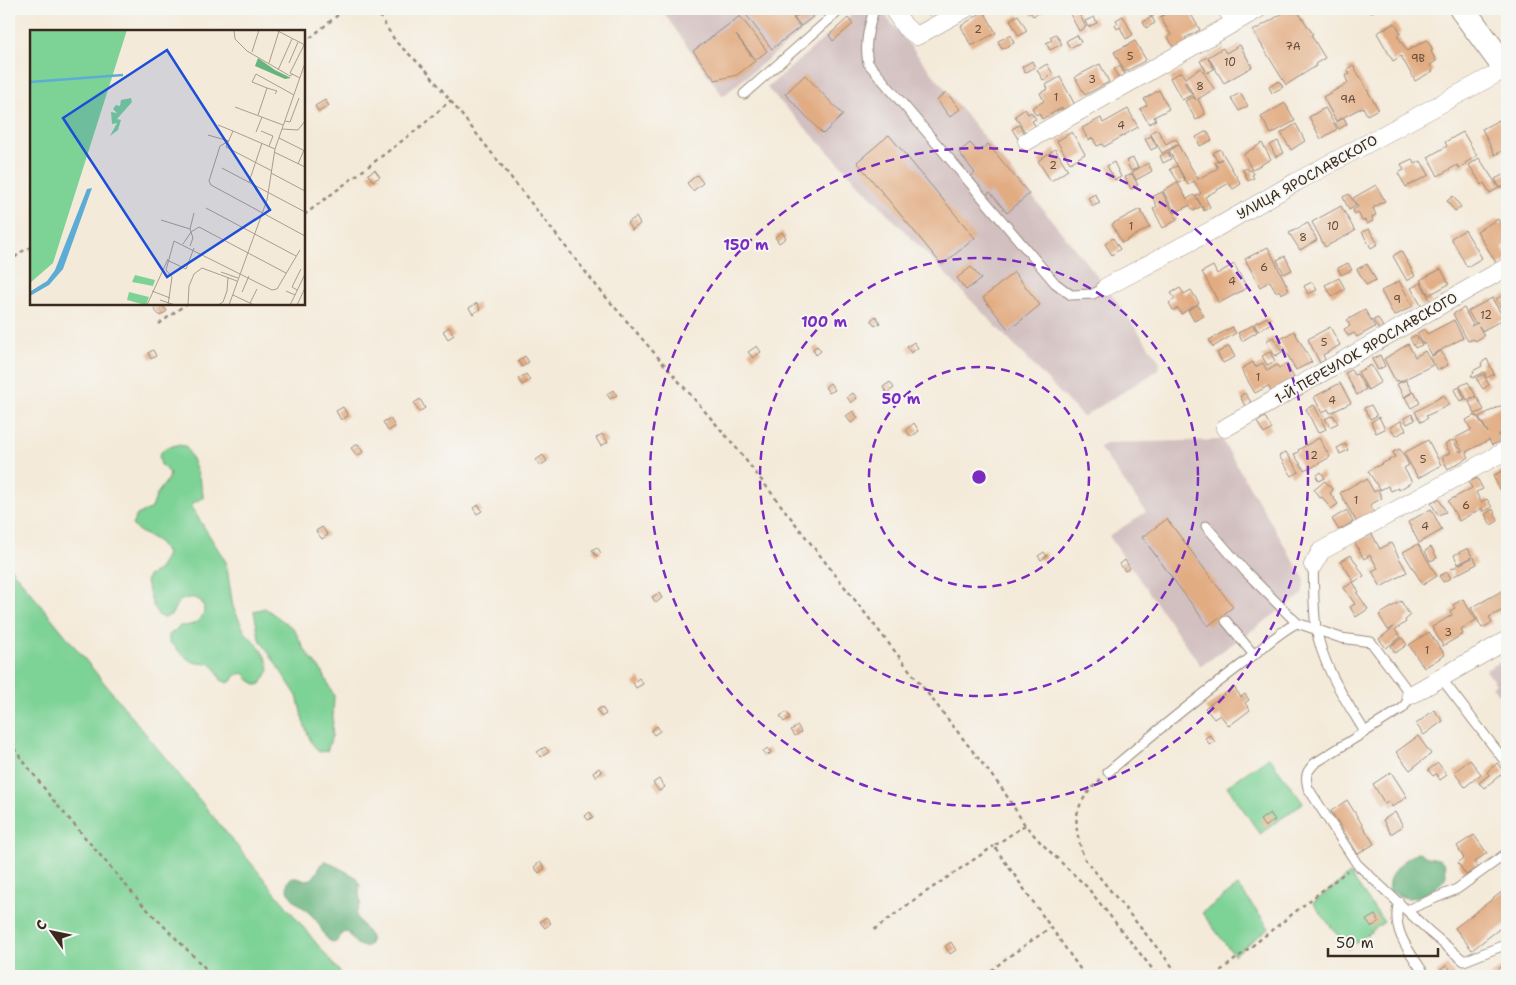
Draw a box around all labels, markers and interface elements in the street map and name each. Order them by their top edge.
house number: 2 [974,22,982,37]
inset map [30,30,305,305]
house number: 7А [1285,39,1301,54]
house number: 5 [1127,49,1134,64]
house number: 9В [1411,51,1426,66]
house number: 10 [1224,55,1236,70]
house number: 3 [1088,72,1096,87]
house number: 8 [1196,79,1204,94]
house number: 1 [1054,90,1058,105]
house number: 9А [1340,92,1356,107]
house number: 4 [1117,118,1125,133]
street label: УЛИЦА ЯРОСЛАВСКОГО [1233,131,1381,223]
house number: 2 [1049,158,1057,173]
house number: 1 [1129,219,1133,234]
house number: 10 [1327,219,1339,234]
house number: 8 [1299,230,1307,245]
text: 150 m [723,235,769,255]
house number: 6 [1260,260,1268,275]
house number: 4 [1228,274,1236,289]
street label: 1-Й ПЕРЕУЛОК ЯРОСЛАВСКОГО [1272,288,1460,408]
house number: 9 [1393,292,1401,307]
house number: 12 [1480,308,1492,323]
text: 100 m [801,312,847,332]
house number: 5 [1321,335,1328,350]
house number: 1 [1256,370,1260,385]
text: 50 m [882,389,921,409]
house number: 4 [1328,393,1336,408]
house number: 2 [1310,448,1318,463]
house number: 5 [1420,452,1427,467]
centre of rings [970,468,988,486]
house number: 1 [1354,493,1358,508]
house number: 6 [1462,498,1470,513]
house number: 4 [1421,519,1429,534]
house number: 3 [1444,625,1452,640]
house number: 1 [1425,643,1429,658]
north arrow [28,908,78,958]
text: С [31,916,51,933]
scale bar [1328,925,1438,957]
text: 50 m [1336,933,1374,953]

